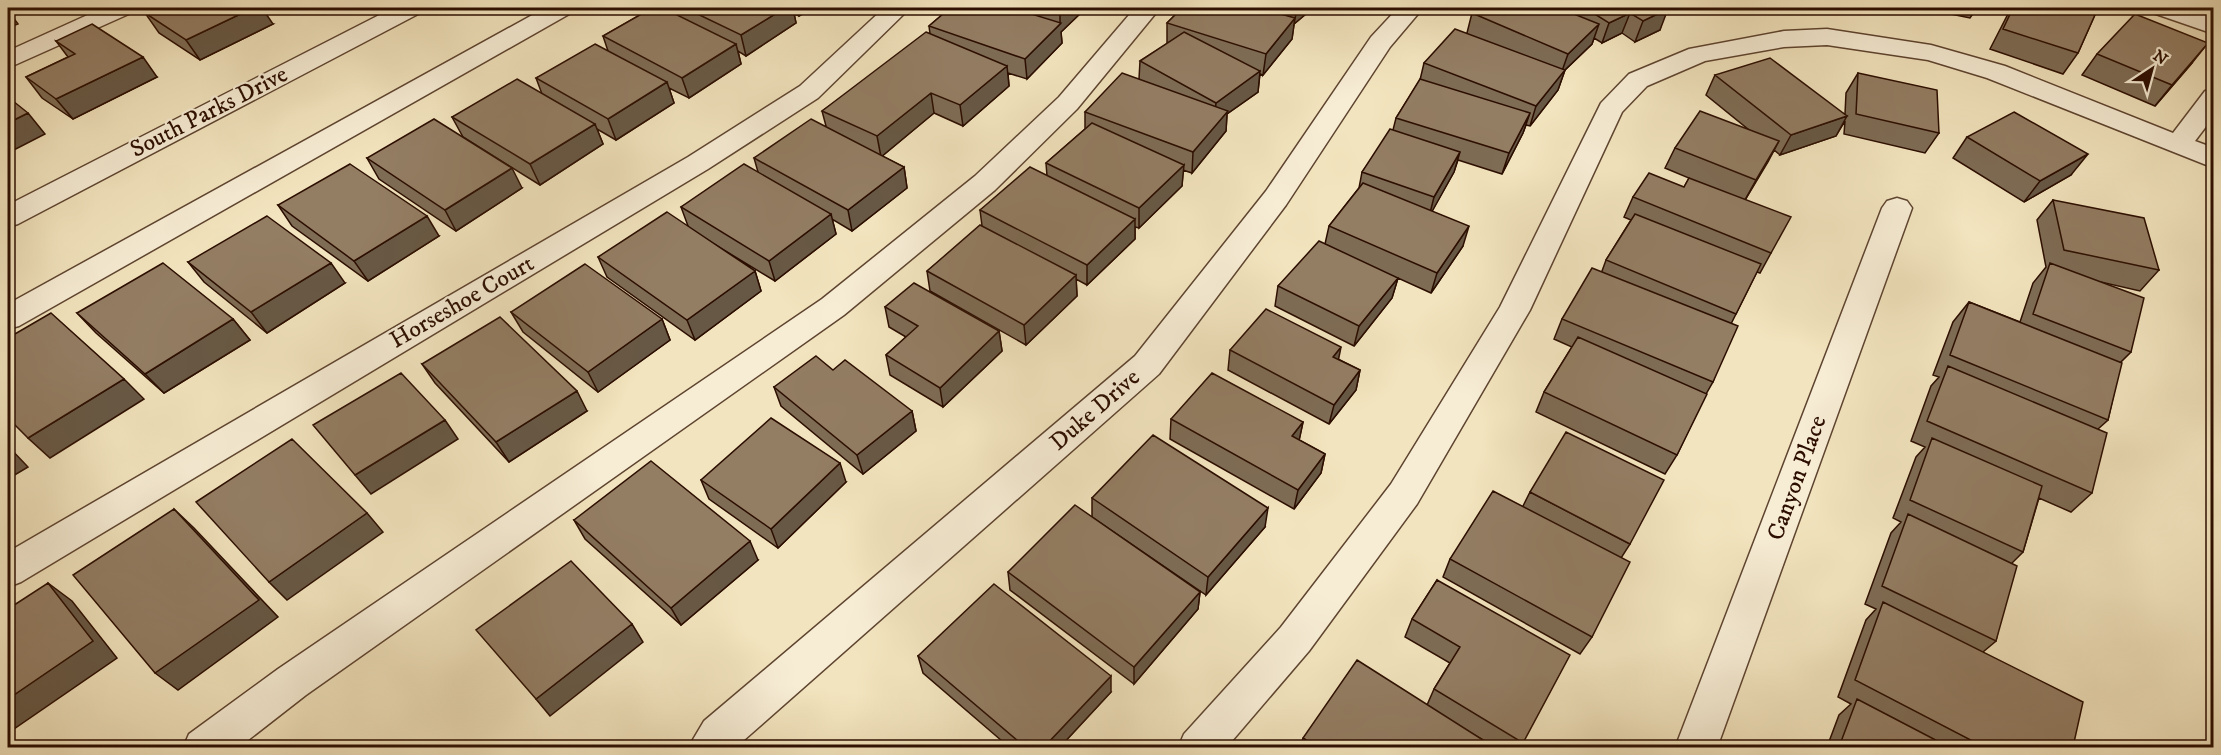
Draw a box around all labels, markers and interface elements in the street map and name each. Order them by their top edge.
north arrow [2122,39,2182,99]
text: N [2149,46,2171,70]
street label: South Parks Drive [125,59,293,165]
street label: Horseshoe Court [385,249,540,355]
street label: Duke Drive [1044,363,1146,457]
street label: Canyon Place [1761,411,1833,545]

